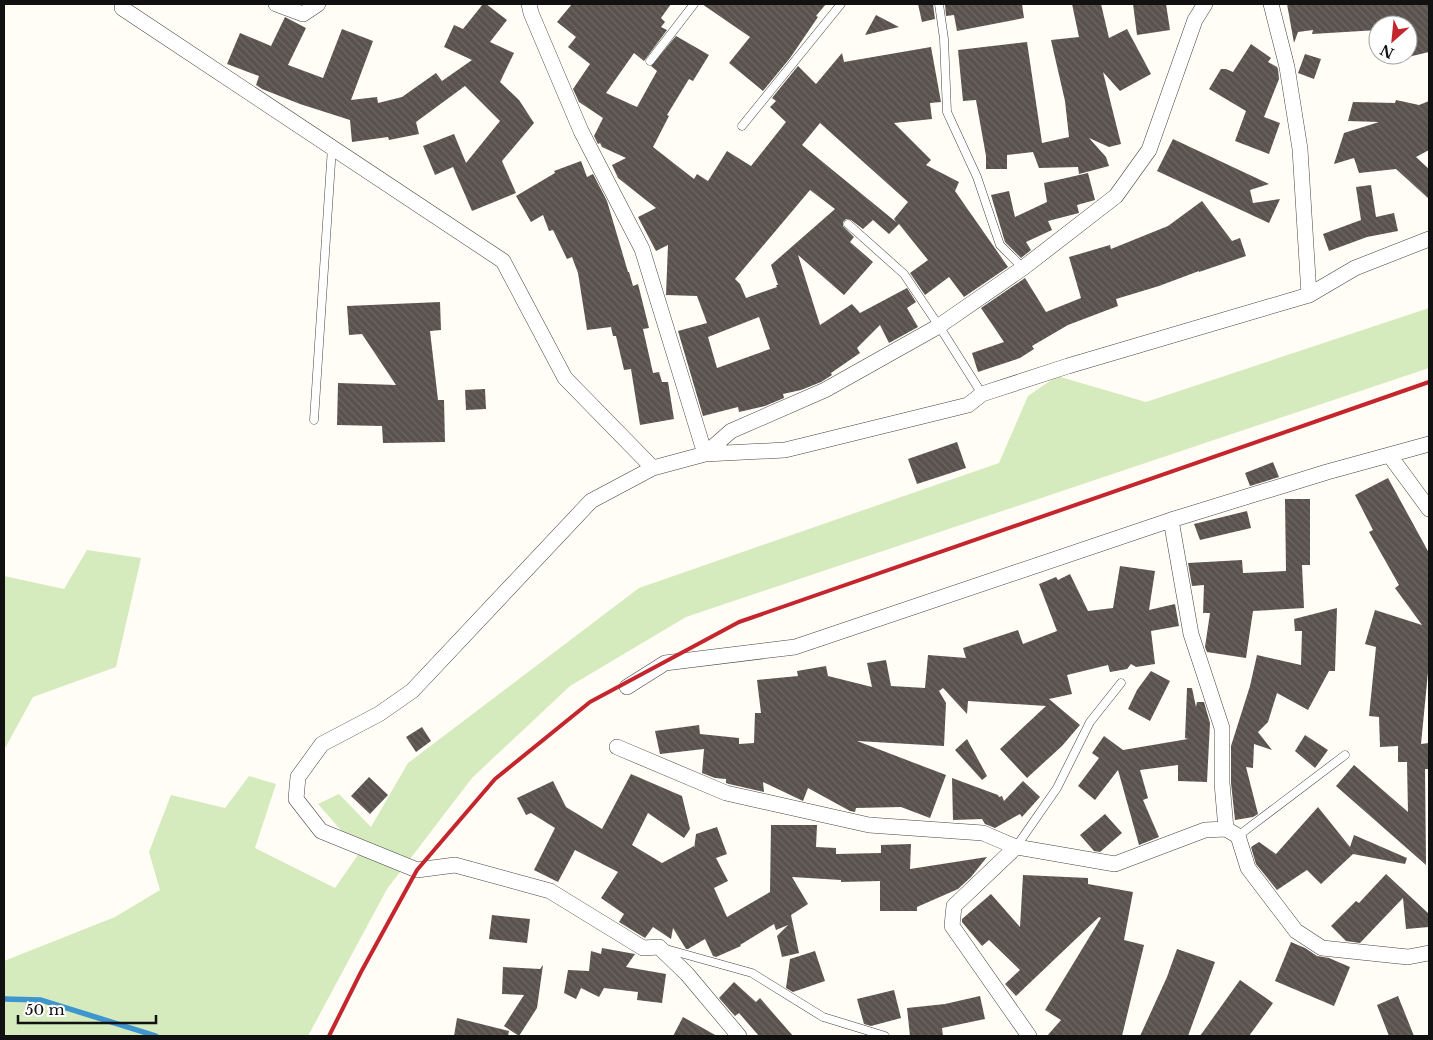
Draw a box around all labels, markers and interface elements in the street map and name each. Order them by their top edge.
north arrow [1368,15,1418,65]
text: N [1377,41,1397,63]
scale bar [18,992,155,1024]
text: 50 m [25,1000,65,1019]

